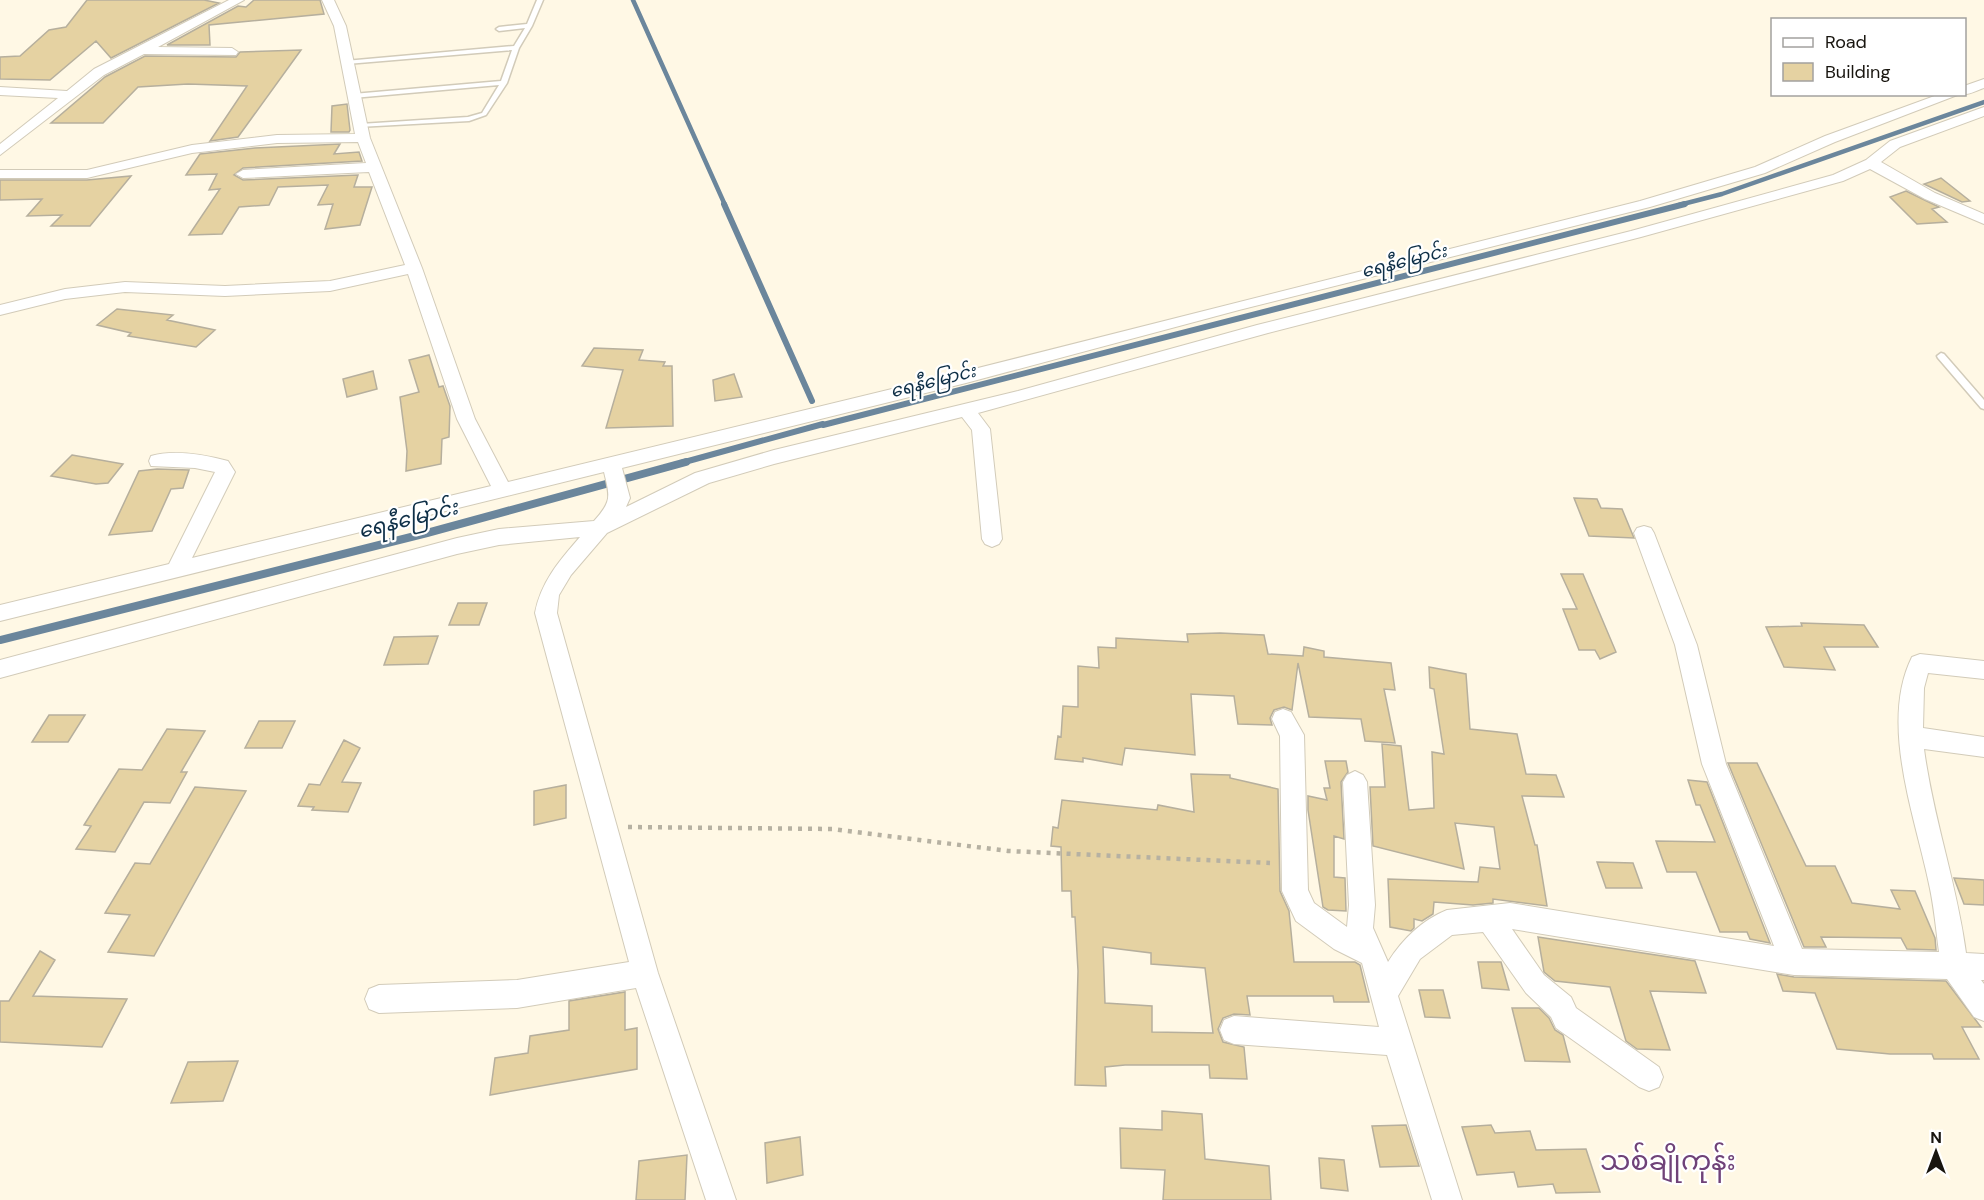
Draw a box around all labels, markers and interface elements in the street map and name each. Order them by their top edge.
legend [1771,18,1966,96]
text: Road [1825,30,1867,54]
text: Building [1825,60,1890,84]
water label: ရေနီမြောင်း [1358,237,1452,286]
water label: ရေနီမြောင်း [887,357,981,406]
water label: ရေနီမြောင်း [355,492,463,548]
north arrow [1906,1122,1966,1182]
text: N [1930,1127,1942,1148]
district label: သစ်ချိုကုန်း [1600,1142,1736,1183]

